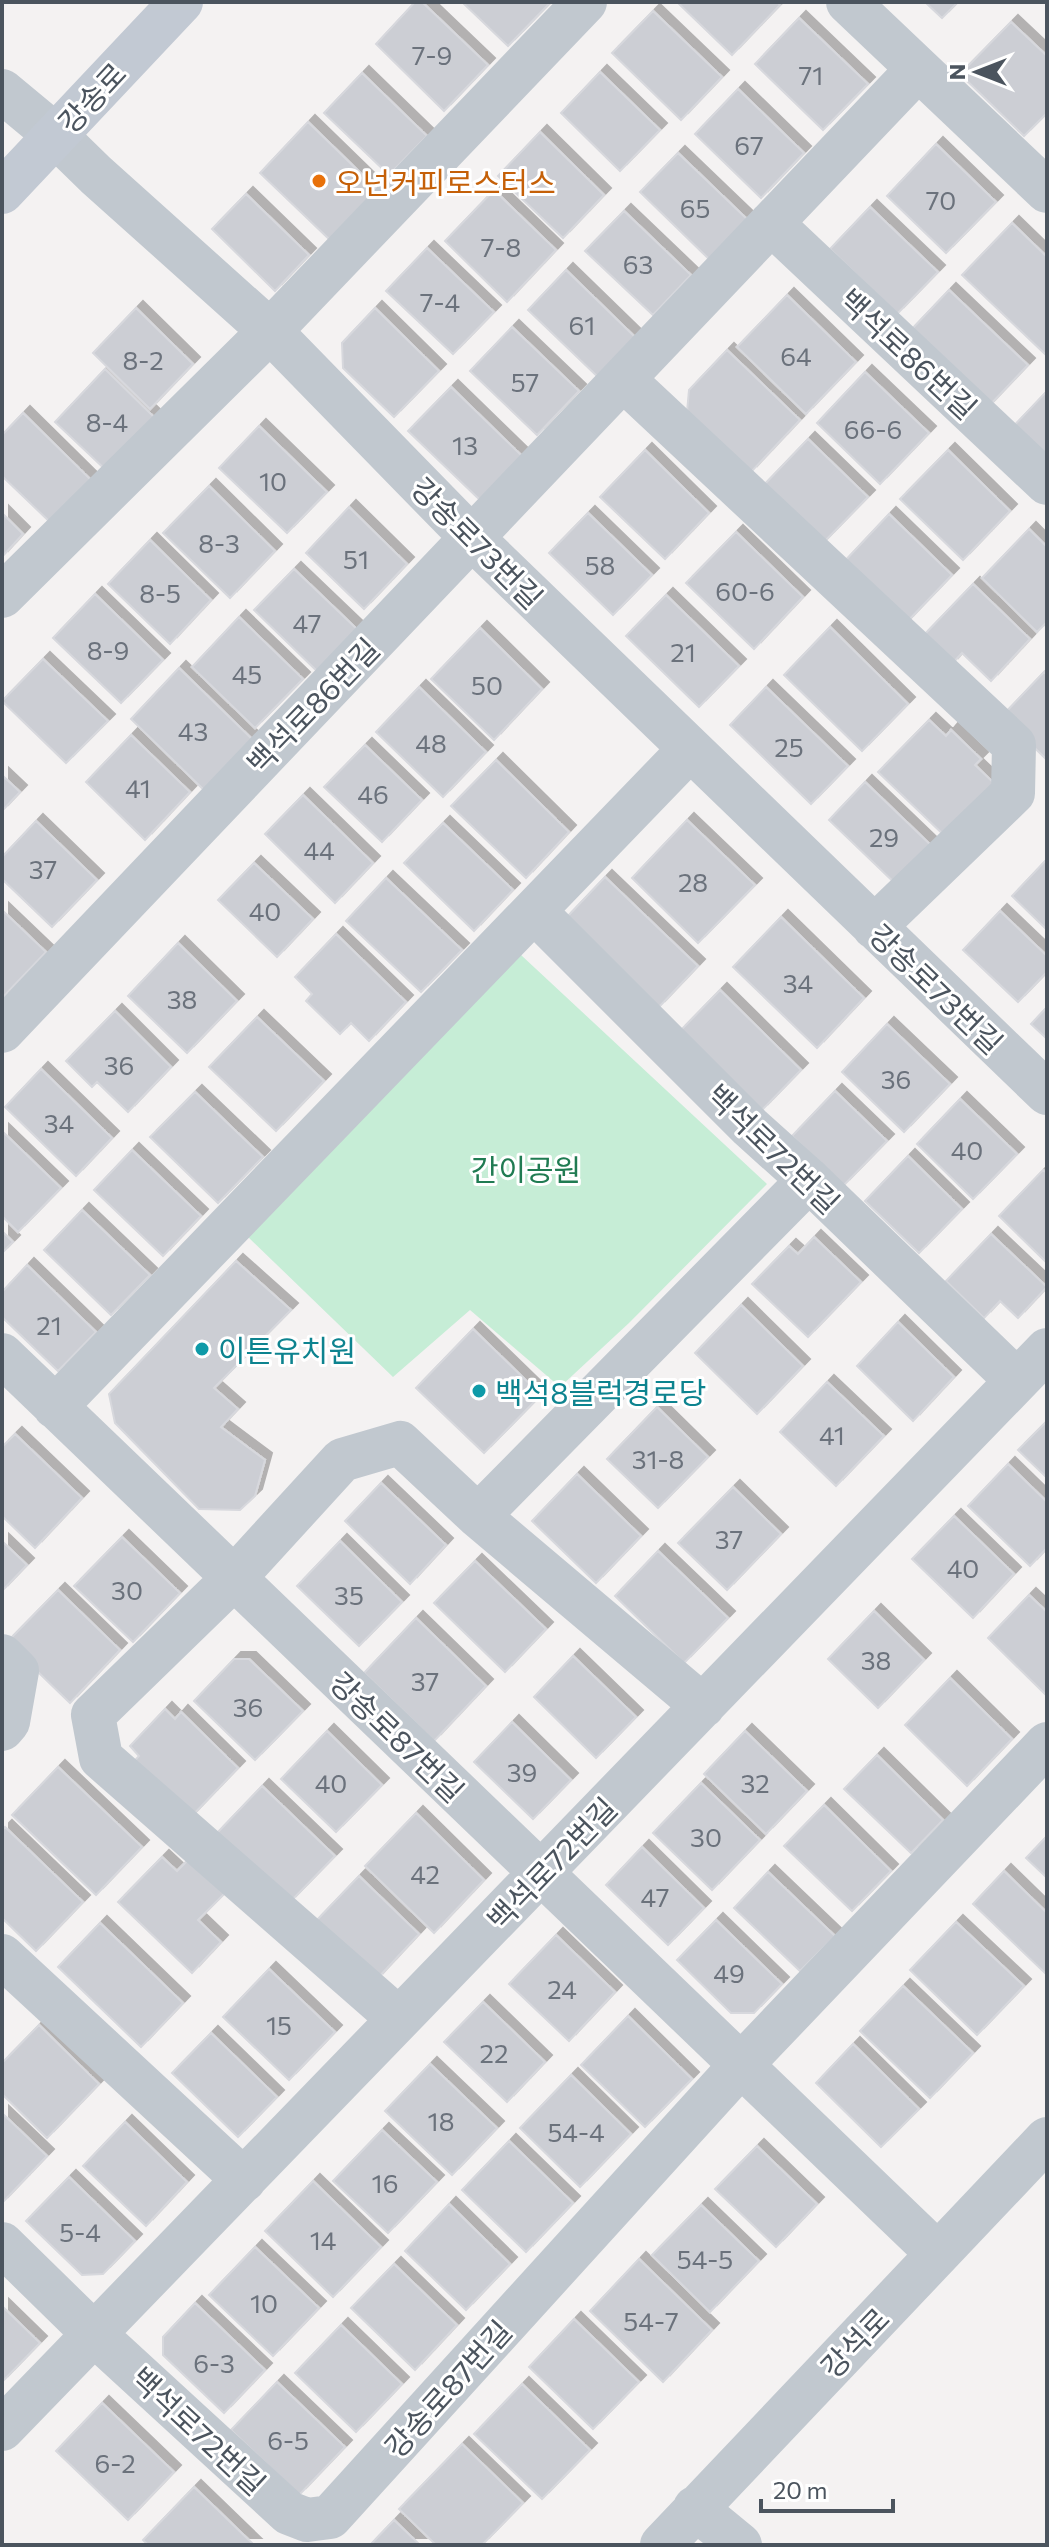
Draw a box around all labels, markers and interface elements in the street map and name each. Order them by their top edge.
north arrow [937,32,1017,112]
house number: 7-9 [412,39,452,70]
street label: 강송로 [49,54,133,140]
house number: 71 [799,59,823,90]
text: N [943,64,970,80]
house number: 67 [734,129,764,160]
place label: 오넌커피로스터스 [335,163,556,200]
marker: 오넌커피로스터스 [310,172,328,190]
house number: 70 [926,184,956,215]
house number: 65 [680,192,710,223]
house number: 7-8 [481,231,521,262]
house number: 63 [623,248,653,279]
street label: 백석로86번길 [833,280,985,426]
house number: 7-4 [420,286,460,317]
house number: 61 [569,309,595,340]
house number: 64 [780,340,812,371]
house number: 8-2 [122,344,164,375]
house number: 57 [511,366,539,397]
house number: 8-4 [86,406,128,437]
house number: 66-6 [844,413,902,444]
house number: 13 [452,429,478,460]
house number: 10 [259,465,287,496]
street label: 강송로73번길 [404,468,552,616]
house number: 8-3 [198,527,240,558]
house number: 51 [343,543,369,574]
house number: 58 [585,549,615,580]
house number: 60-6 [715,575,775,606]
house number: 8-5 [139,577,181,608]
house number: 47 [293,607,321,638]
street label: 백석로86번길 [238,629,386,781]
house number: 8-9 [87,634,129,665]
house number: 21 [670,636,696,667]
house number: 45 [232,658,262,689]
house number: 50 [471,669,503,700]
house number: 43 [178,715,208,746]
house number: 48 [415,727,447,758]
house number: 25 [774,731,804,762]
house number: 41 [125,772,151,803]
house number: 46 [357,778,389,809]
house number: 29 [869,821,899,852]
house number: 44 [303,834,335,865]
house number: 37 [29,853,57,884]
house number: 28 [678,866,708,897]
house number: 40 [249,895,281,926]
street label: 강송로73번길 [863,915,1011,1061]
house number: 34 [783,967,813,998]
house number: 38 [167,983,197,1014]
house number: 36 [104,1049,134,1080]
house number: 36 [881,1063,911,1094]
street label: 백석로72번길 [700,1075,848,1221]
house number: 34 [44,1107,74,1138]
house number: 40 [951,1134,983,1165]
park label: 간이공원 [471,1150,581,1187]
house number: 21 [36,1309,62,1340]
place label: 이튼유치원 [218,1331,356,1368]
marker: 이튼유치원 [193,1340,211,1358]
place label: 백석8블럭경로당 [495,1373,706,1410]
marker: 백석8블럭경로당 [470,1382,488,1400]
house number: 41 [819,1419,845,1450]
house number: 31-8 [632,1443,684,1474]
house number: 37 [715,1523,743,1554]
house number: 40 [947,1552,979,1583]
house number: 30 [111,1574,143,1605]
house number: 35 [334,1579,364,1610]
house number: 38 [861,1644,891,1675]
street label: 강송로87번길 [323,1663,473,1809]
house number: 37 [411,1665,439,1696]
house number: 36 [233,1691,263,1722]
house number: 39 [507,1756,537,1787]
house number: 40 [315,1767,347,1798]
house number: 32 [740,1767,770,1798]
street label: 백석로72번길 [478,1789,624,1937]
house number: 30 [690,1821,722,1852]
house number: 42 [410,1858,440,1889]
house number: 47 [641,1881,669,1912]
house number: 49 [713,1957,745,1988]
house number: 24 [547,1973,577,2004]
house number: 15 [266,2009,292,2040]
house number: 22 [480,2037,508,2068]
house number: 18 [428,2105,454,2136]
house number: 54-4 [547,2116,605,2147]
house number: 16 [372,2167,398,2198]
house number: 5-4 [59,2216,101,2247]
house number: 14 [310,2224,336,2255]
house number: 54-5 [677,2243,733,2274]
house number: 10 [250,2287,278,2318]
street label: 강석로 [812,2299,896,2385]
house number: 54-7 [623,2305,679,2336]
street label: 강송로87번길 [376,2312,518,2464]
house number: 6-3 [193,2347,235,2378]
street label: 백석로72번길 [124,2358,274,2502]
house number: 6-5 [267,2424,309,2455]
house number: 6-2 [94,2447,136,2478]
scale bar [761,2463,893,2513]
text: 20 m [773,2475,827,2504]

